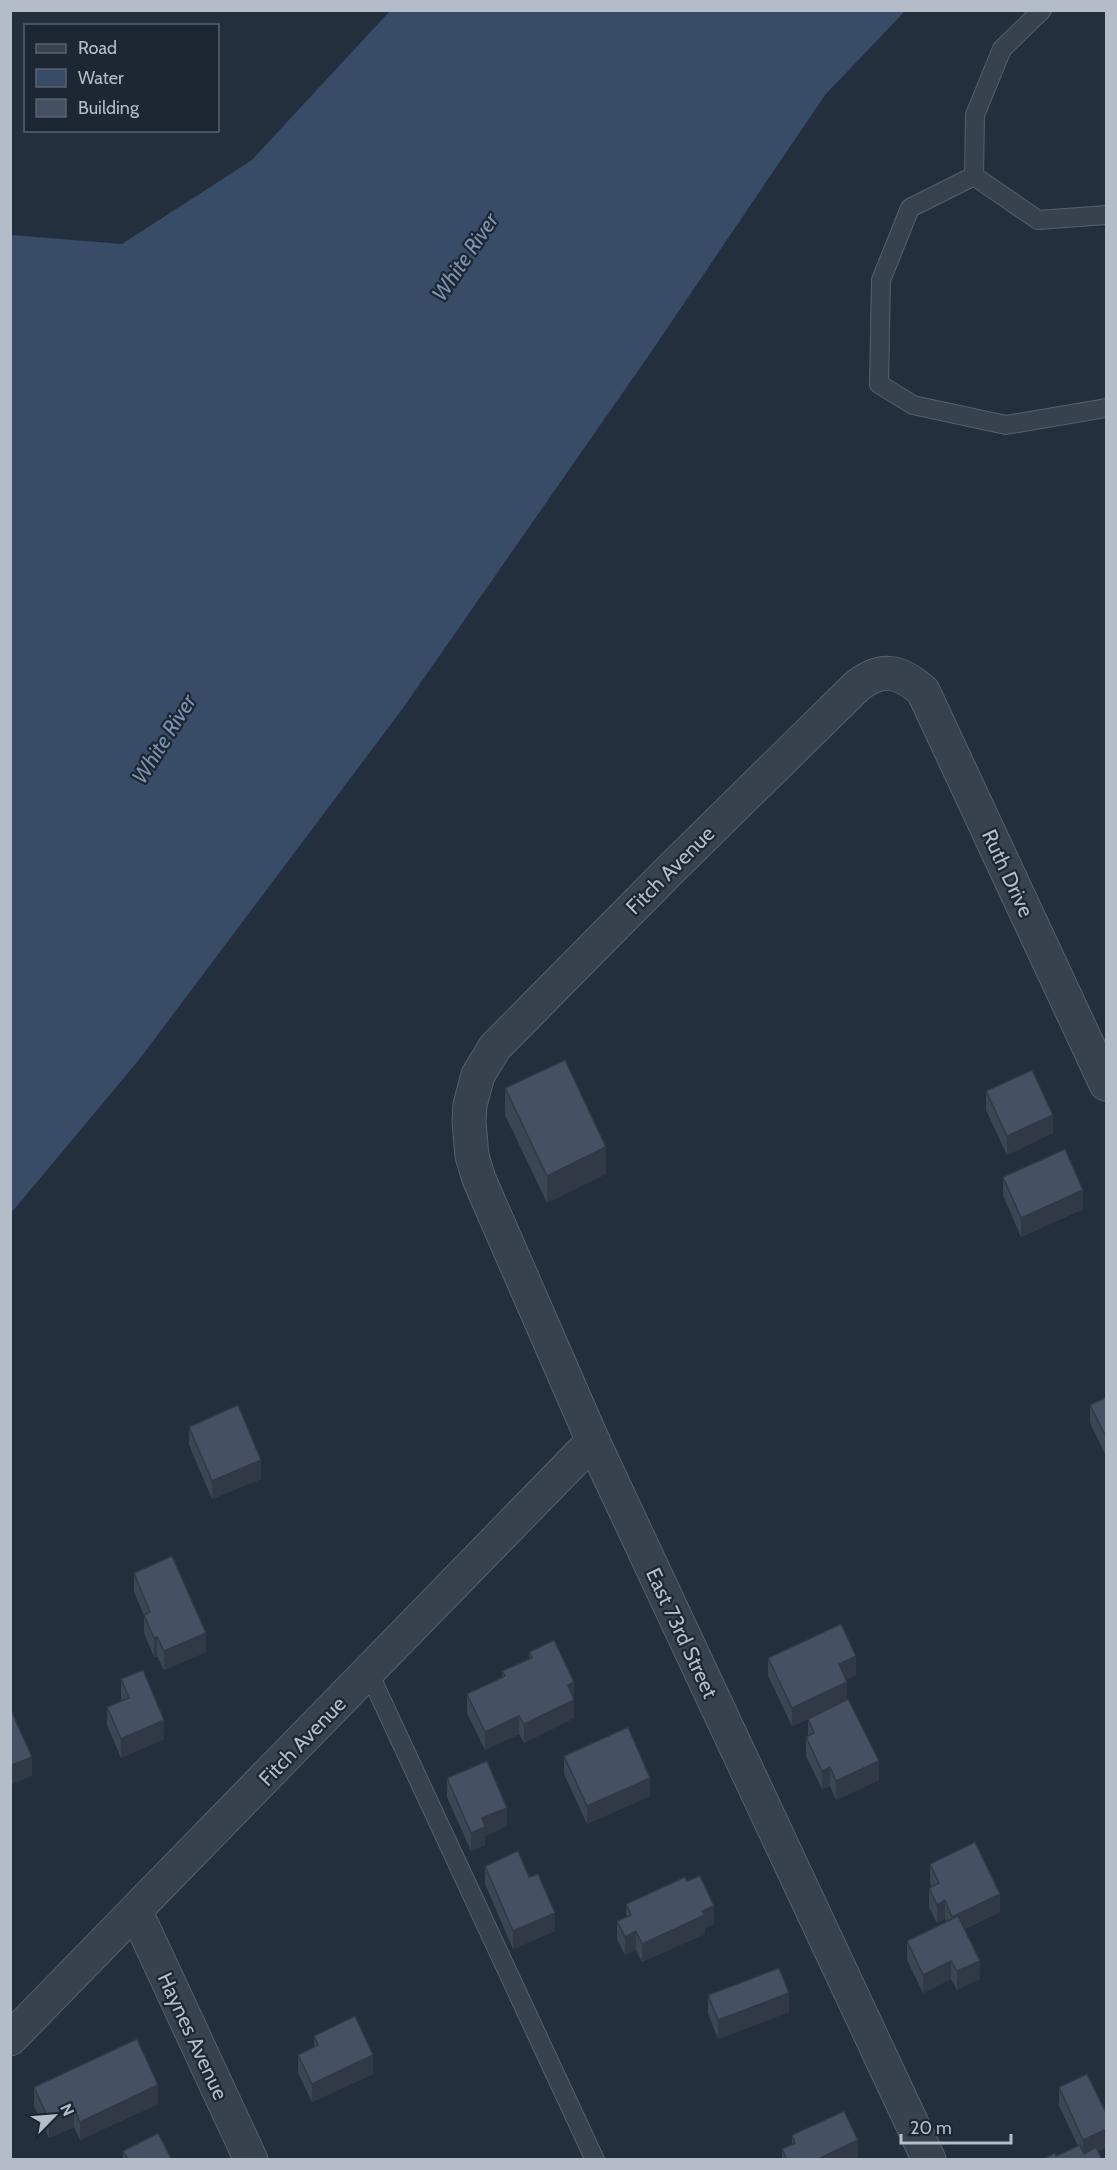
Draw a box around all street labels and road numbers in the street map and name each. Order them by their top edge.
street label: Fitch Avenue [621,821,719,919]
street label: Ruth Drive [977,825,1039,921]
street label: East 73rd Street [641,1564,723,1702]
street label: Fitch Avenue [253,1691,351,1791]
street label: Haynes Avenue [153,1968,233,2104]

